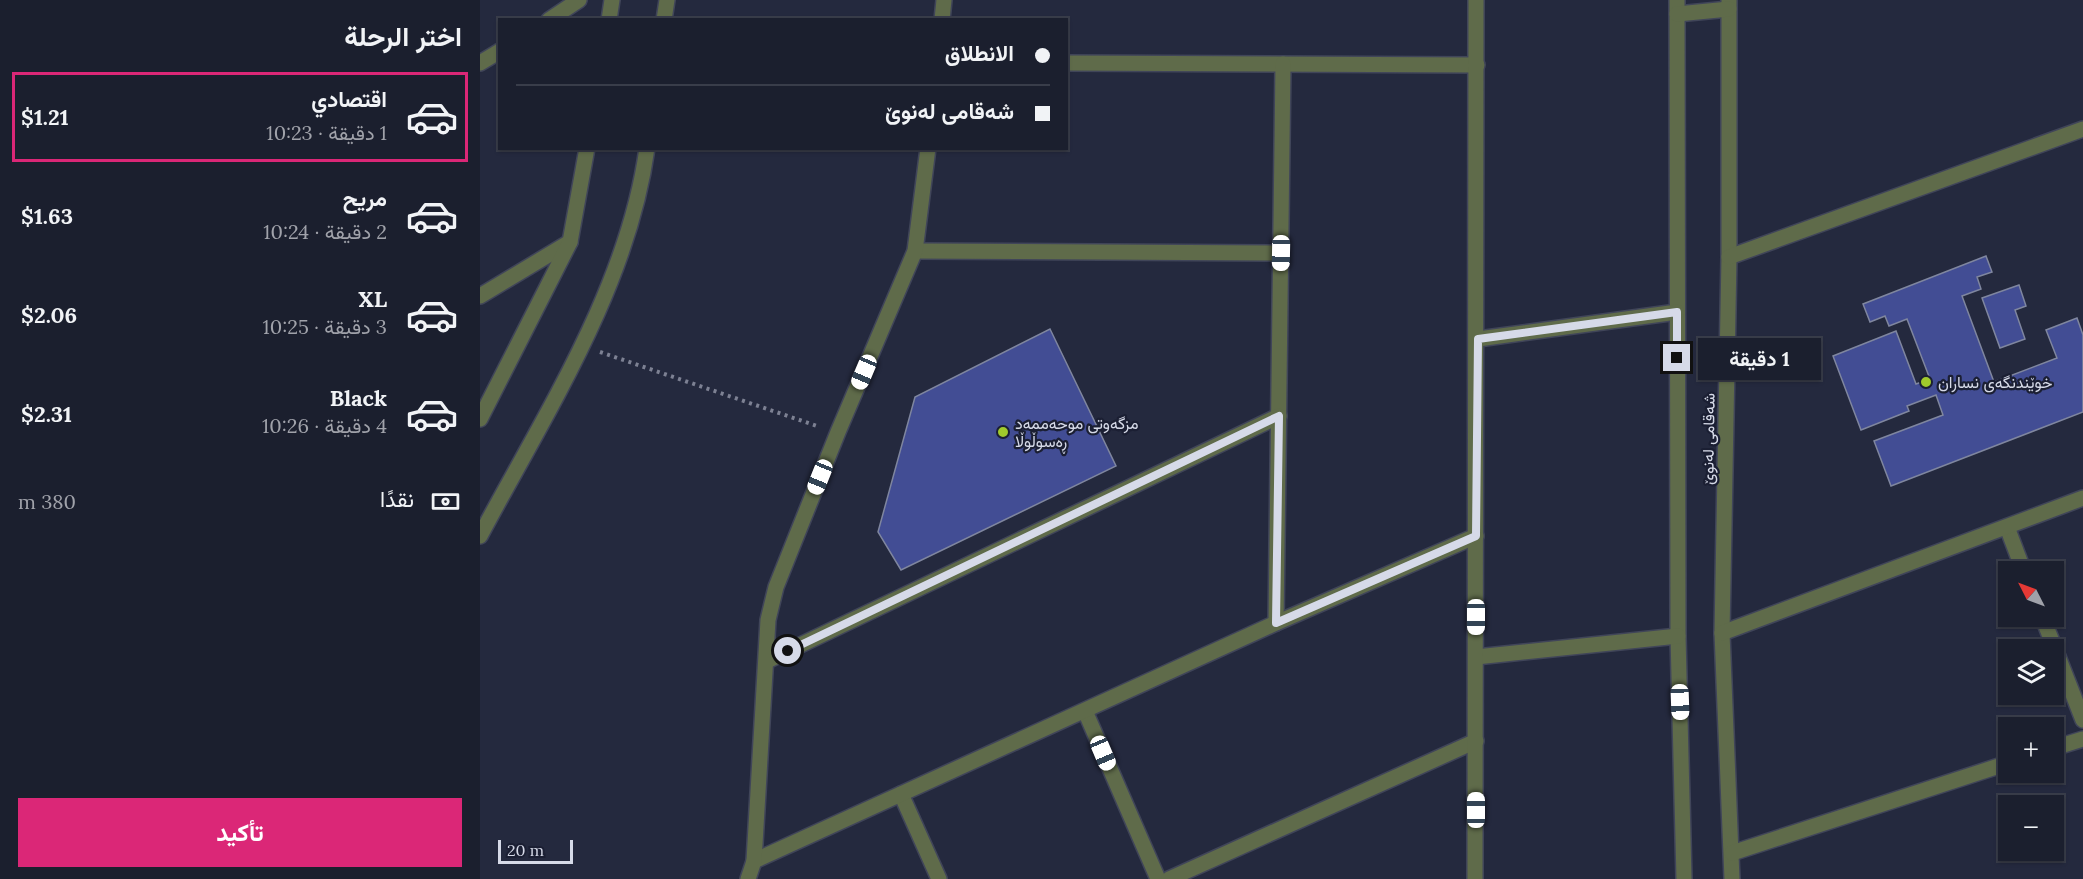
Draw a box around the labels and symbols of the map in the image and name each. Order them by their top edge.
car [1272,235,1290,271]
callout: 1 دقيقة [1698,337,1821,379]
route end [1663,344,1690,371]
car [849,352,879,392]
place label: خوێندنگەی نساران [1938,372,2053,393]
marker: خوێندنگەی نساران [1919,375,1933,389]
street label: شەقامی لەنوێ [1697,393,1720,485]
place label: مزگەوتی موحەممەد ڕەسوڵوڵا [1015,413,1139,454]
marker: مزگەوتی موحەممەد ڕەسوڵوڵا [996,425,1010,439]
car [805,457,835,497]
north arrow [1998,561,2064,627]
car [1467,599,1485,635]
route start [774,637,801,664]
car [1670,684,1690,720]
car [1088,733,1118,773]
car [1467,792,1485,828]
scale bar [498,837,573,864]

